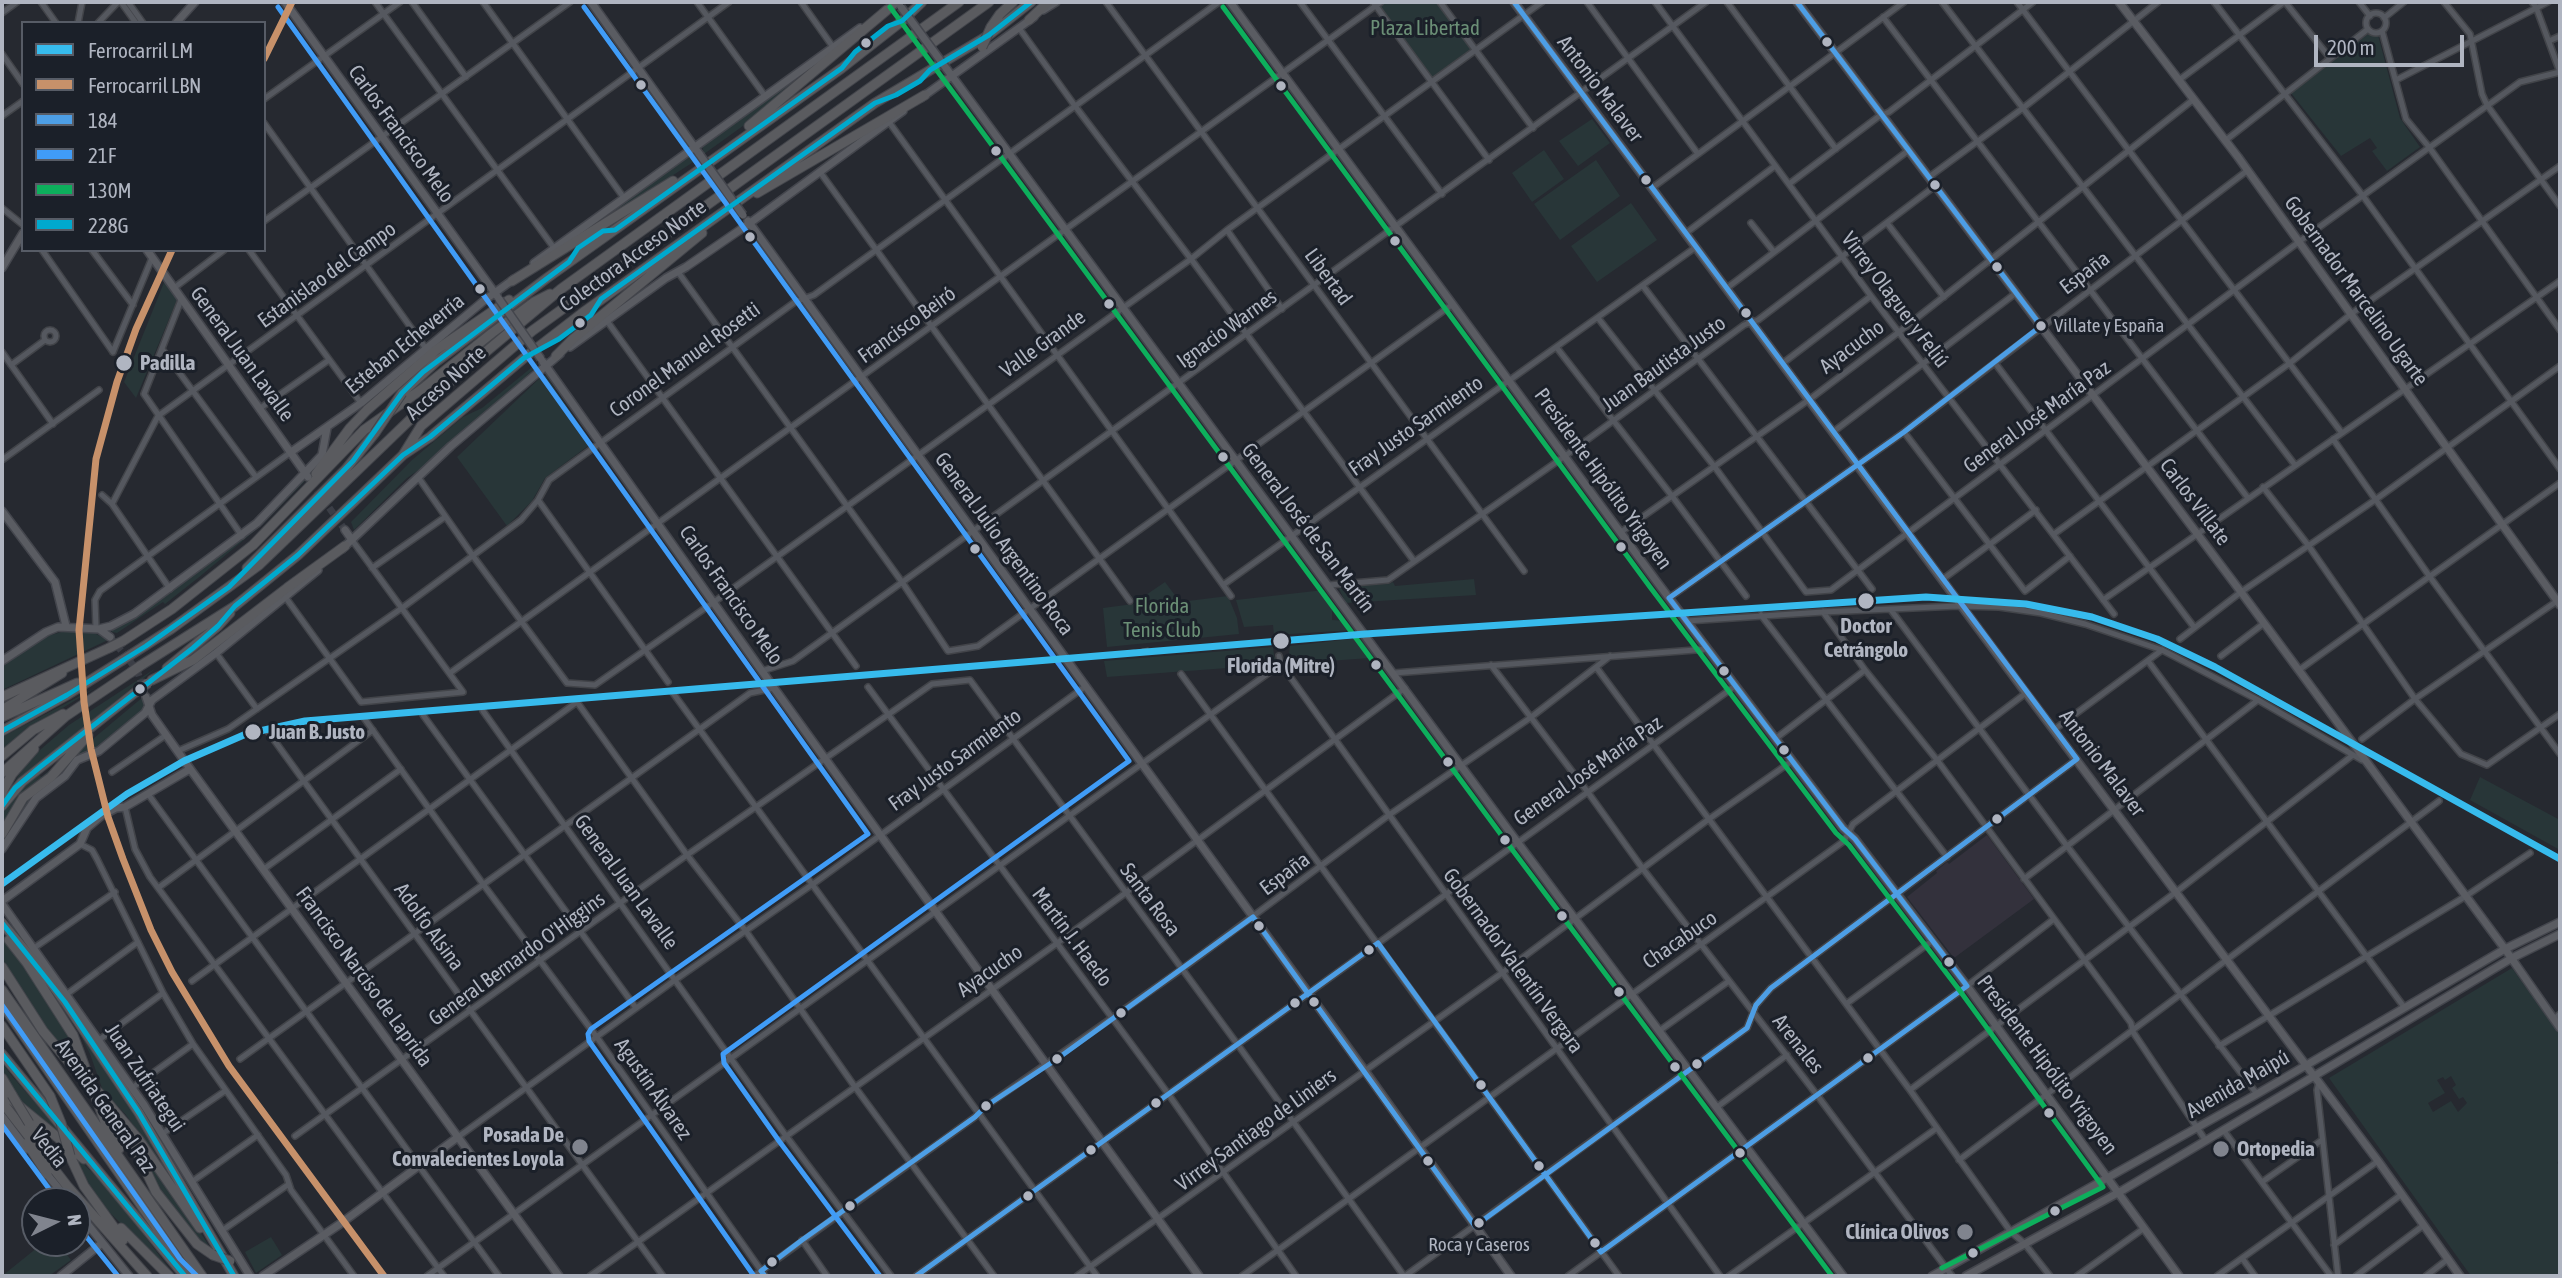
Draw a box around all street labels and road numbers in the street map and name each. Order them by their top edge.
street label: Antonio Malaver [1552,31,1648,147]
street label: Carlos Francisco Melo [343,60,459,208]
street label: Gobernador Marcelino Ugarte [2279,191,2433,391]
street label: Colectora Acceso Norte [555,194,711,318]
street label: Estanislao del Campo [253,216,401,334]
street label: Virrey Olaguer y Feliú [1836,227,1954,373]
street label: Libertad [1299,244,1357,310]
street label: España [2055,246,2115,300]
street label: Francisco Beiró [853,281,961,369]
street label: General Juan Lavalle [185,282,299,426]
street label: Ignacio Warnes [1172,284,1282,374]
street label: Esteban Echeverría [340,288,470,400]
street label: Coronel Manuel Rosetti [605,297,765,423]
street label: Valle Grande [996,305,1090,383]
street label: Juan Bautista Justo [1597,311,1731,417]
street label: Ayacucho [1815,315,1889,379]
street label: Acceso Norte [401,340,491,426]
street label: General José María Paz [1959,355,2115,479]
street label: Fray Justo Sarmiento [1344,370,1488,482]
street label: Presidente Hipólito Yrigoyen [1529,383,1677,575]
street label: General José de San Martín [1236,438,1380,618]
street label: General Julio Argentino Roca [929,447,1079,641]
street label: Carlos Villate [2154,454,2236,550]
street label: Carlos Francisco Melo [674,521,788,669]
street label: Fray Justo Sarmiento [884,703,1026,817]
street label: Antonio Malaver [2054,705,2150,821]
street label: General José María Paz [1509,710,1667,832]
street label: General Juan Lavalle [569,810,683,954]
street label: España [1255,847,1315,901]
street label: Santa Rosa [1114,858,1186,942]
street label: Gobernador Valentín Vergara [1437,864,1589,1058]
street label: Adolfo Alsina [389,878,469,976]
street label: Francisco Narciso de Laprida [290,882,438,1072]
street label: Martín J. Haedo [1026,882,1118,992]
street label: General Bernardo O'Higgins [424,887,610,1031]
street label: Chacabuco [1638,905,1722,975]
street label: Ayacucho [952,939,1028,1003]
street label: Presidente Hipólito Yrigoyen [1971,970,2123,1160]
street label: Arenales [1767,1009,1829,1079]
street label: Juan Zufriategui [100,1019,190,1137]
street label: Agustín Álvarez [609,1033,697,1145]
street label: Avenida General Paz [50,1034,160,1178]
street label: Avenida Maipú [2182,1044,2294,1124]
street label: Virrey Santiago de Liniers [1171,1063,1341,1197]
street label: Vedia [26,1123,72,1173]

